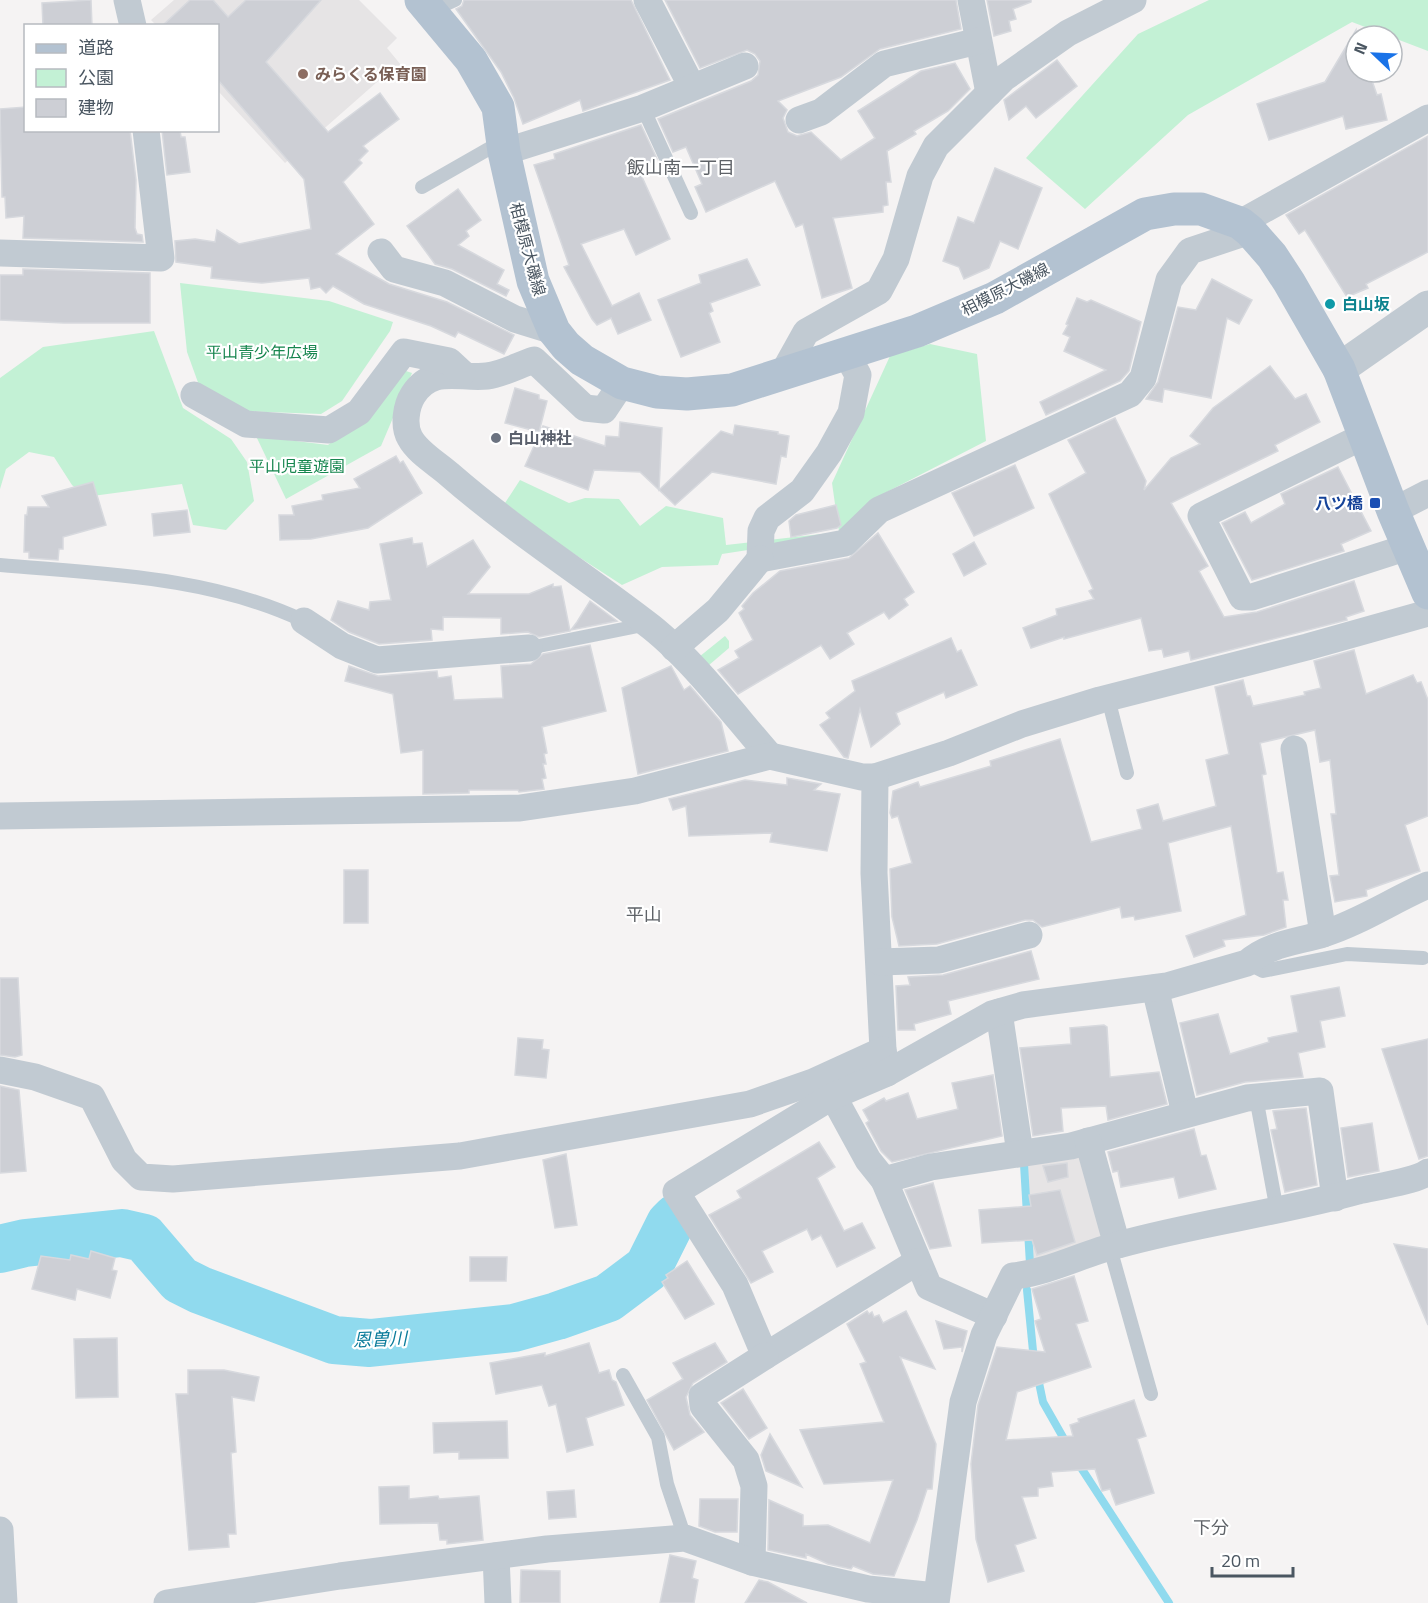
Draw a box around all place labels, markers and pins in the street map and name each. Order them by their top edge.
place label: みらくる保育園 [315,62,427,86]
marker: みらくる保育園 [296,67,310,81]
place label: 白山坂 [1342,292,1390,316]
marker: 白山坂 [1323,297,1337,311]
place label: 白山神社 [508,426,572,450]
marker: 白山神社 [489,431,503,445]
place label: 八ツ橋 [1315,491,1363,515]
marker: 八ツ橋 [1368,496,1382,510]

